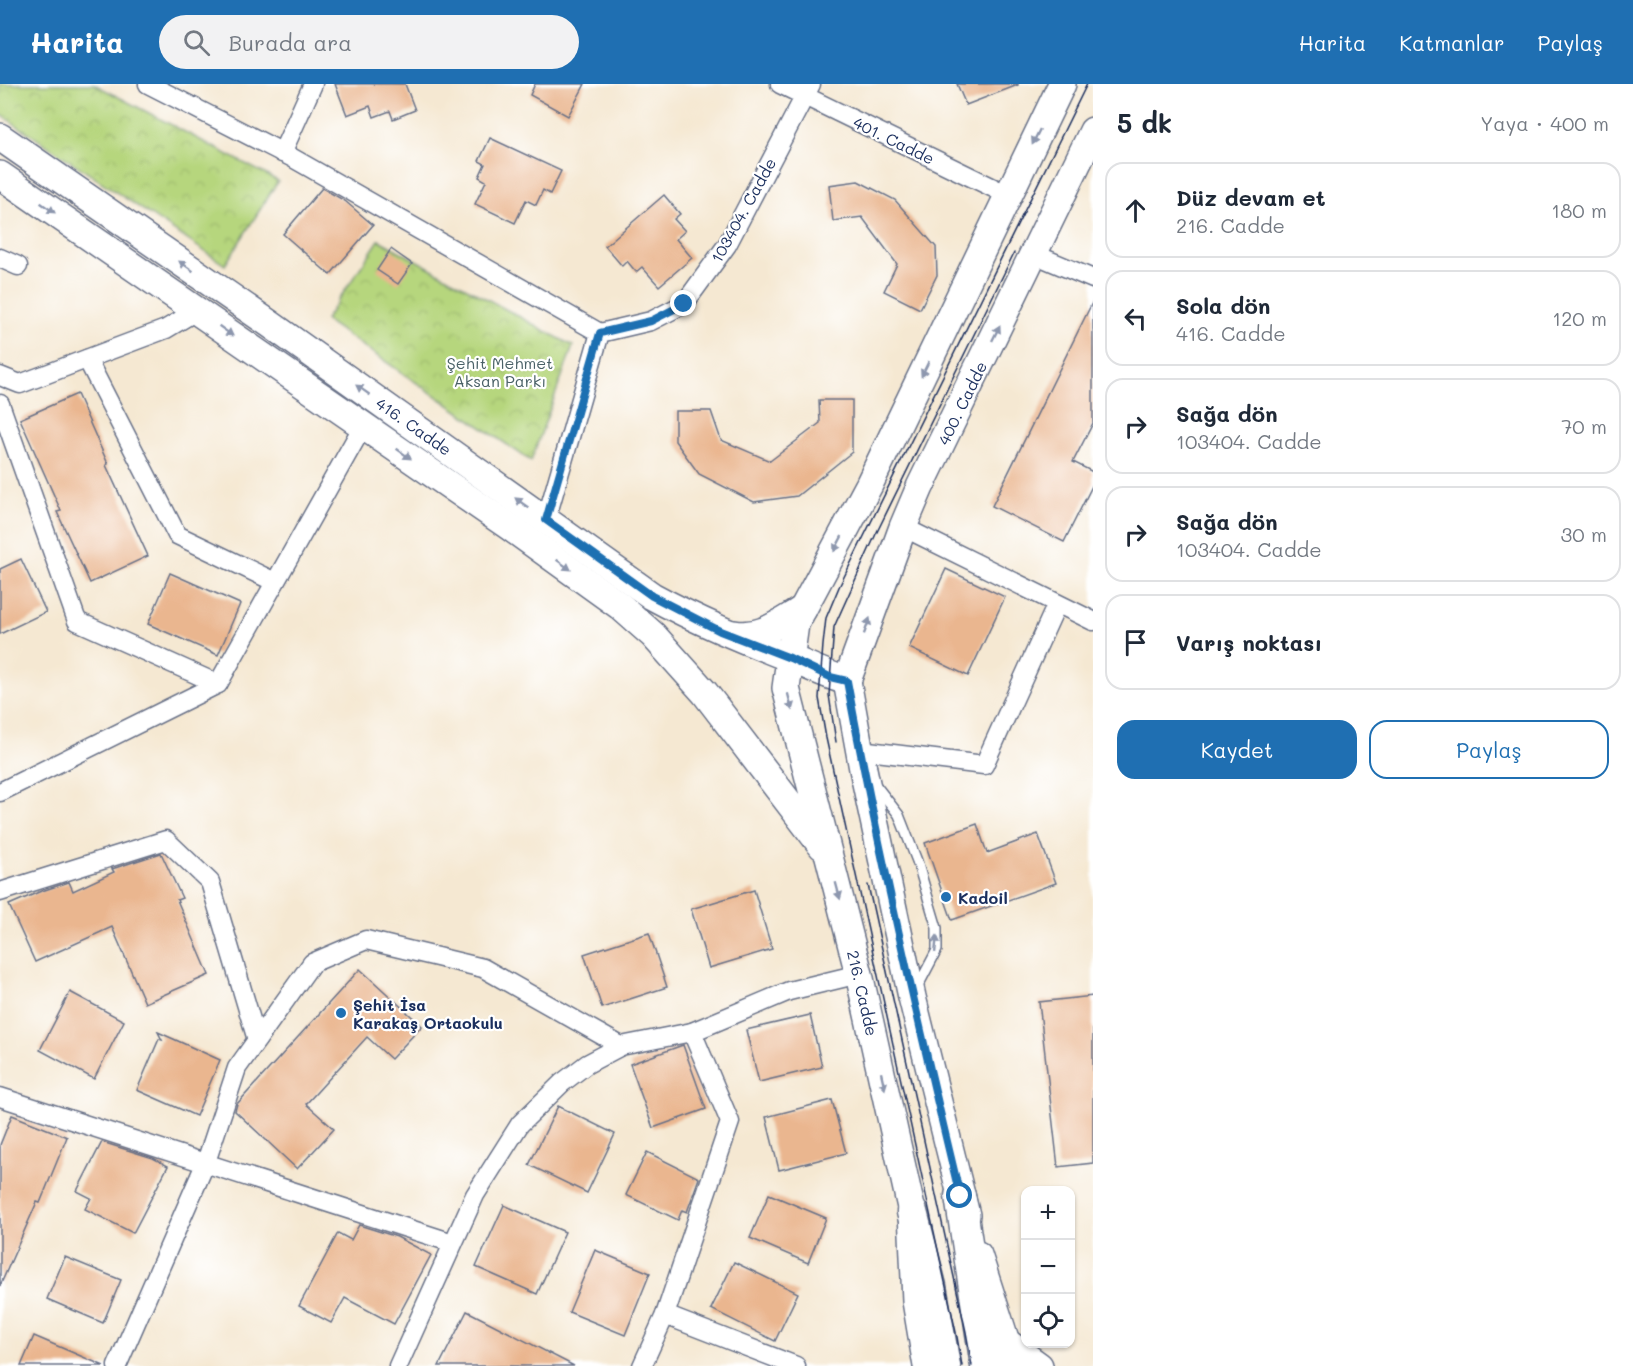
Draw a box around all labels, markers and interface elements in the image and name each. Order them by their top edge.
search box [159,15,579,69]
text: Harita [30,24,123,60]
icon: search [180,26,213,59]
text: Burada ara [228,28,352,57]
text: Harita [1299,29,1366,56]
text: Katmanlar [1399,29,1505,56]
text: Paylaş [1538,29,1603,56]
text: 5 dk [1117,106,1172,140]
text: Yaya · 400 m [1480,110,1609,136]
street label: 401. Cadde [850,111,938,169]
one-way arrow [1032,128,1041,145]
street label: 103404. Cadde [706,154,780,266]
text: Düz devam et [1176,183,1325,212]
icon: ahead [1119,194,1152,227]
text: 180 m [1551,197,1607,223]
one-way arrow [40,202,56,213]
text: 216. Cadde [1176,212,1285,238]
one-way arrow [178,260,194,272]
route end [670,290,696,316]
text: Sola dön [1176,291,1270,320]
icon: left [1119,302,1152,335]
text: 120 m [1552,305,1607,331]
text: 416. Cadde [1176,320,1286,346]
one-way arrow [991,324,1000,341]
one-way arrow [217,325,233,337]
park label: Şehit Mehmet Aksan Parkı [447,352,553,391]
street label: 400. Cadde [933,358,991,448]
one-way arrow [920,361,929,378]
one-way arrow [355,384,371,396]
street label: 416. Cadde [372,392,456,460]
text: Sağa dön [1176,399,1278,428]
icon: right [1119,410,1152,443]
text: 70 m [1561,413,1607,439]
text: 103404. Cadde [1176,428,1322,454]
one-way arrow [395,448,411,460]
one-way arrow [514,497,530,509]
text: Sağa dön [1176,507,1278,536]
icon: right [1119,518,1152,551]
text: 30 m [1561,521,1607,547]
one-way arrow [833,535,842,552]
text: 103404. Cadde [1176,536,1322,562]
one-way arrow [555,559,571,571]
one-way arrow [862,617,872,635]
icon: arrive [1119,626,1152,659]
text: Varış noktası [1176,628,1322,657]
one-way arrow [785,693,795,712]
button: Kaydet [1117,720,1357,779]
button: Paylaş [1369,720,1609,779]
one-way arrow [833,882,843,901]
place label: Kadoil [958,887,1008,908]
marker: Kadoil [939,890,953,904]
one-way arrow [931,935,941,954]
street label: 216. Cadde [843,948,883,1038]
place label: Şehit İsa Karakaş Ortaokulu [353,994,503,1034]
marker: Şehit İsa Karakaş Ortaokulu [334,1006,348,1020]
one-way arrow [879,1072,888,1091]
route start [946,1182,972,1208]
map controls [1021,1186,1075,1348]
button: + [1021,1186,1075,1240]
button: − [1021,1240,1075,1294]
button: locate [1021,1294,1075,1348]

